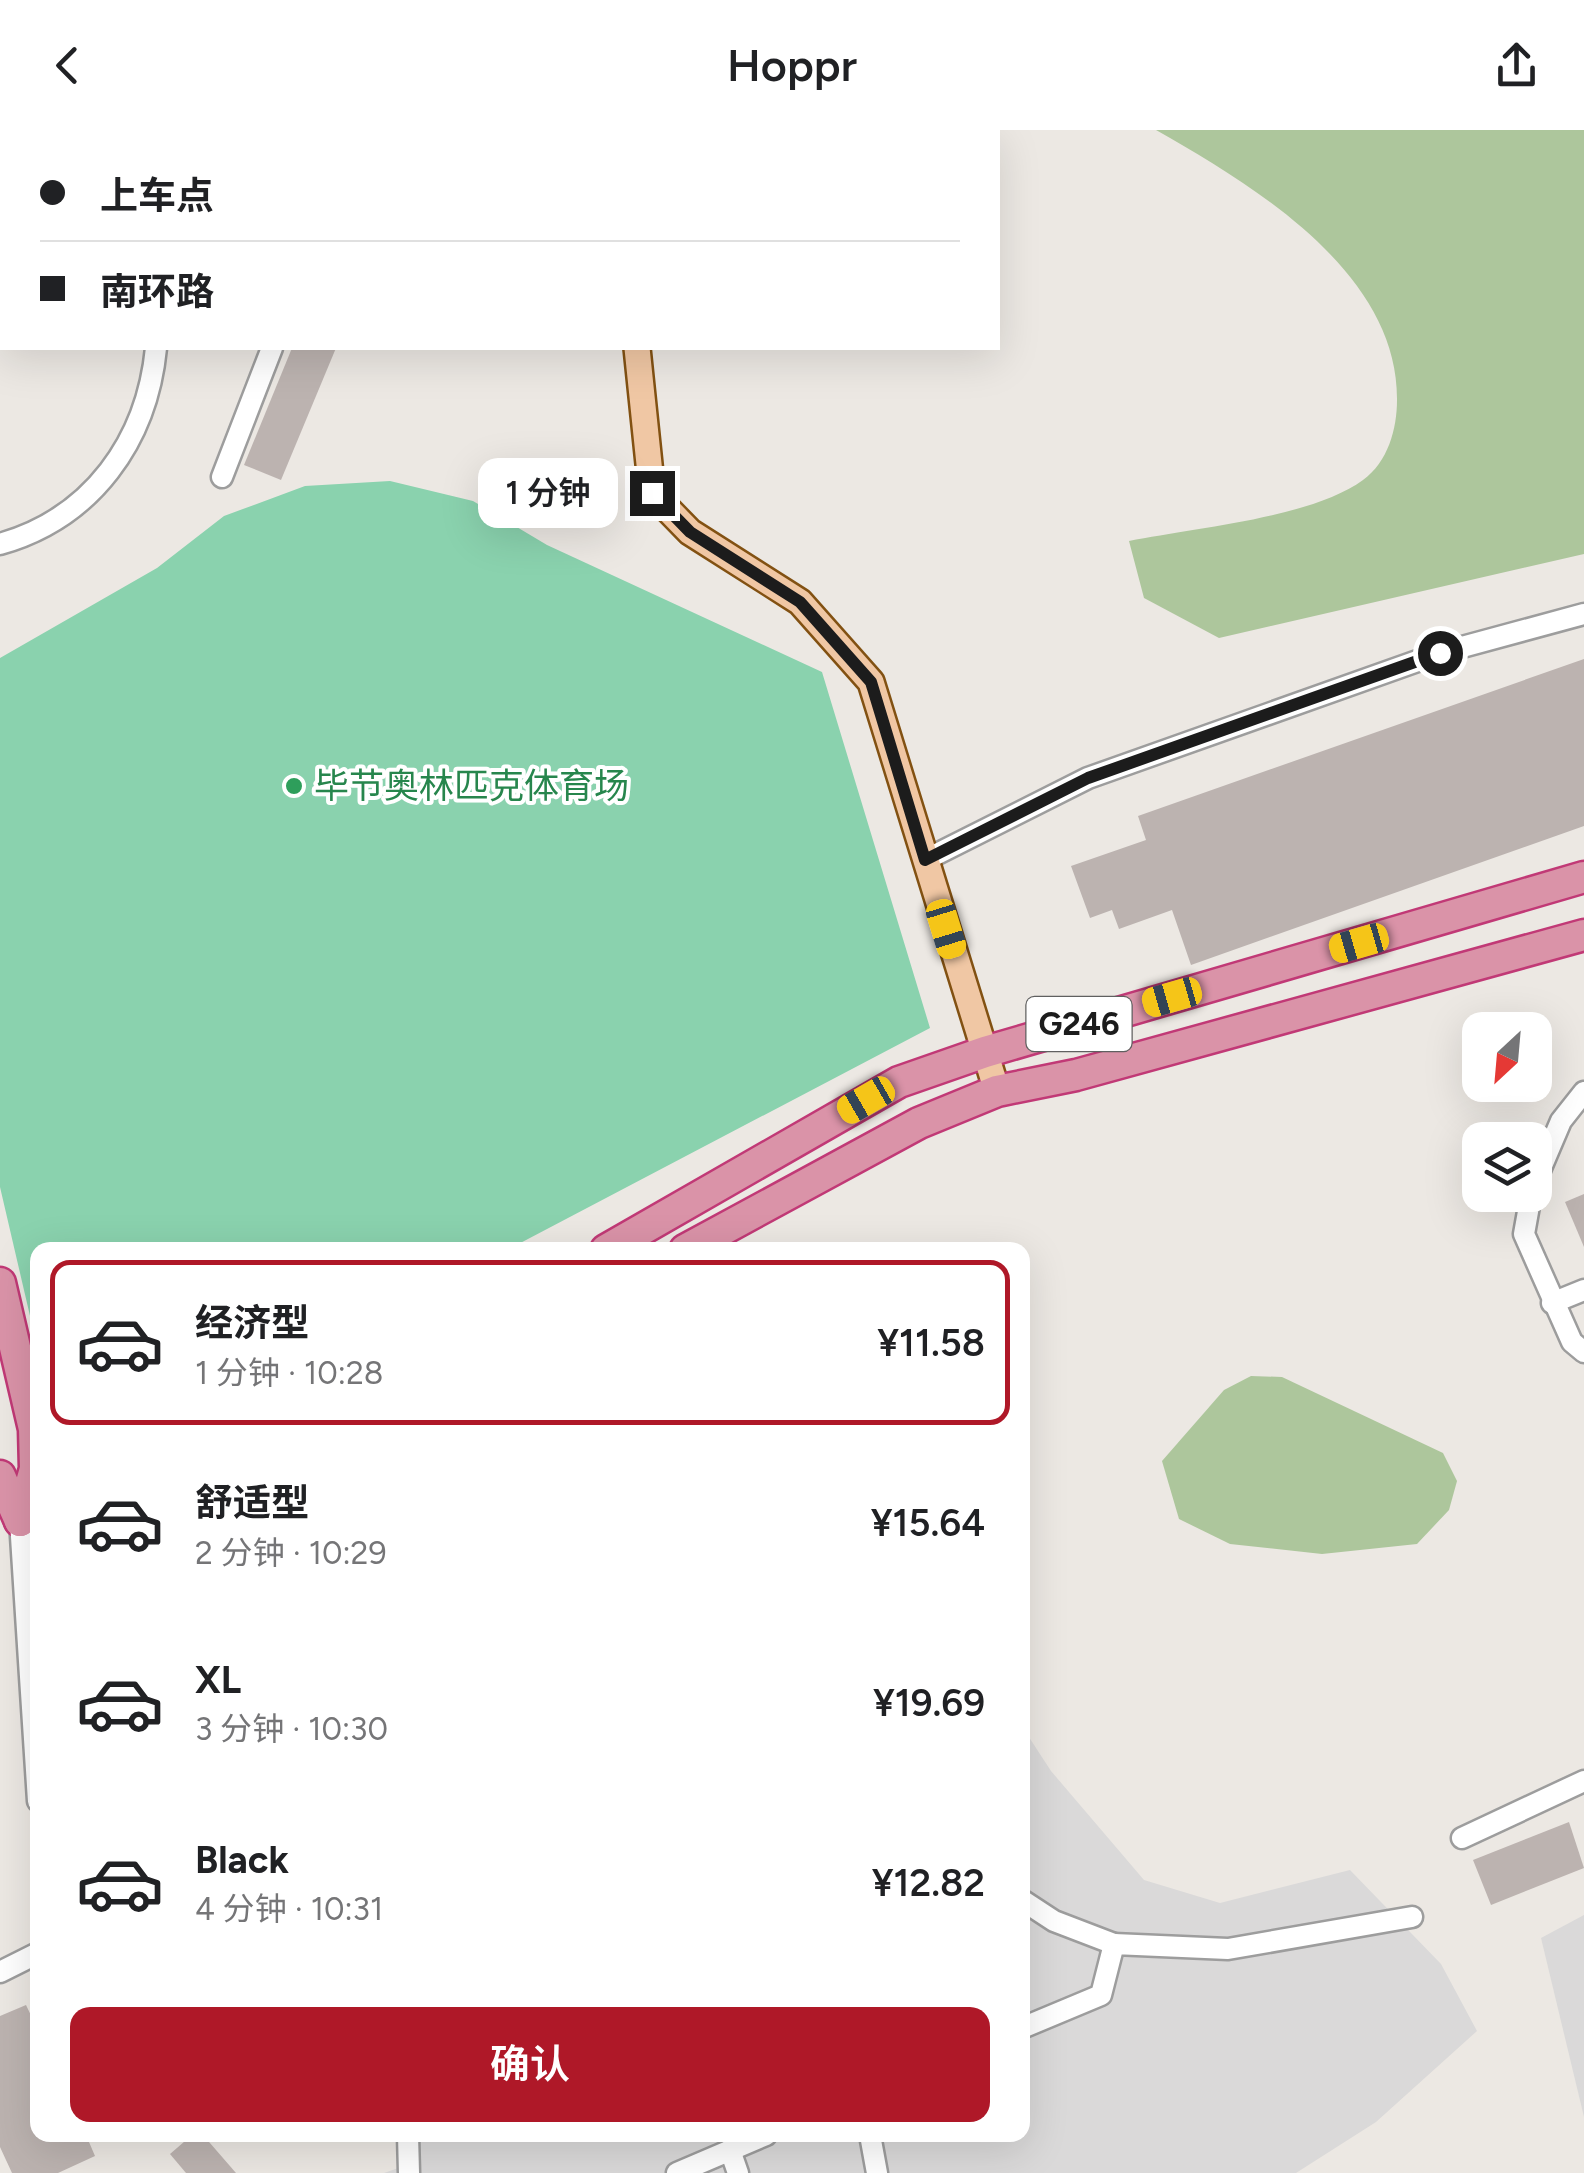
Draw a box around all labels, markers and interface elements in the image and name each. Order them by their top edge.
icon: back [40,38,95,93]
text: Hoppr [727,38,857,92]
icon: share [1489,38,1544,93]
text: 上车点 [100,173,214,219]
text: 南环路 [100,269,214,315]
callout: 1 分钟 [477,458,617,528]
route end [630,471,675,516]
text: 1 分钟 [505,474,591,512]
route start [1418,631,1463,676]
place label: 毕节奥林匹克体育场 [314,765,629,807]
marker: 毕节奥林匹克体育场 [283,775,305,797]
car [923,896,969,962]
car [1326,920,1392,966]
car [1139,974,1205,1020]
road number: G246 [1026,997,1132,1051]
north arrow [1462,1012,1552,1102]
map controls [1462,1012,1552,1212]
car [833,1072,899,1128]
button: layers [1462,1122,1552,1212]
icon: car [75,1298,165,1388]
text: 经济型 [195,1300,309,1346]
text: ¥11.58 [877,1320,985,1366]
text: 1 分钟 · 10:28 [195,1354,383,1392]
icon: car [75,1478,165,1568]
text: 舒适型 [195,1480,309,1526]
text: ¥15.64 [871,1500,985,1546]
text: 2 分钟 · 10:29 [195,1534,387,1572]
text: XL [195,1657,241,1703]
icon: car [75,1658,165,1748]
text: ¥19.69 [873,1680,985,1726]
text: 3 分钟 · 10:30 [195,1710,388,1748]
text: Black [195,1837,289,1883]
icon: car [75,1838,165,1928]
text: ¥12.82 [872,1860,985,1906]
text: 4 分钟 · 10:31 [195,1890,383,1928]
button: 确认 [70,2007,990,2122]

